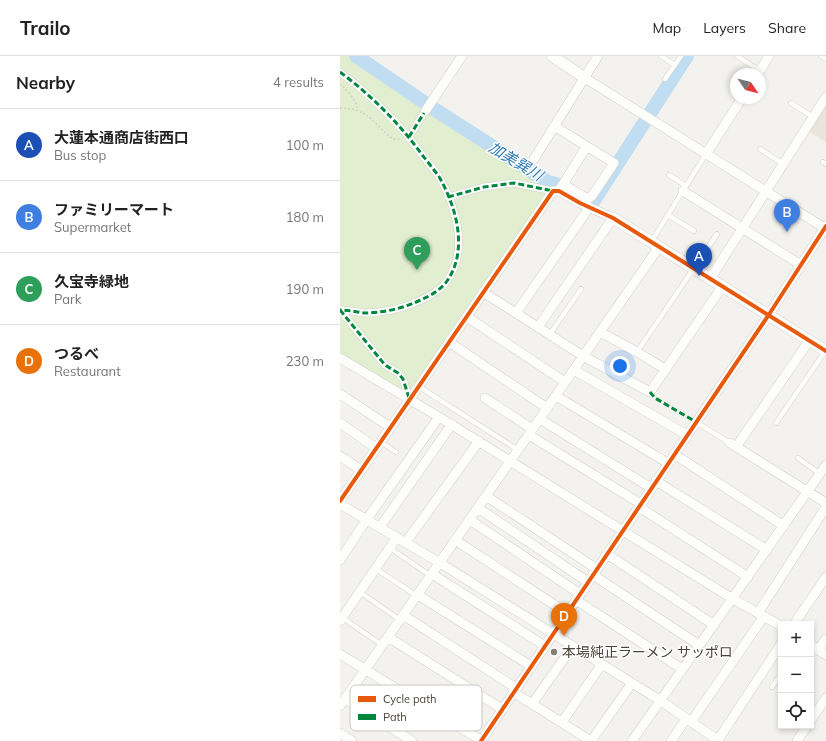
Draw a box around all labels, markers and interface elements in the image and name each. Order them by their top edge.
text: Trailo [20,16,71,40]
text: Map [652,19,681,37]
text: Layers [703,19,746,37]
text: Share [768,19,806,37]
north arrow [730,68,766,104]
text: Nearby [16,72,75,93]
text: 4 results [273,74,324,90]
text: 大蓮本通商店街西口 [54,128,189,147]
text: A [24,137,34,153]
text: 100 m [286,137,324,153]
water label: 加美巽川 [485,137,548,186]
text: Bus stop [54,147,106,163]
pin: B [774,199,800,232]
text: ファミリーマート [54,200,174,219]
text: B [25,209,33,225]
text: 180 m [286,209,324,225]
text: Supermarket [54,219,131,235]
pin: C [404,237,430,270]
pin: A [686,243,712,276]
text: 久宝寺緑地 [54,272,129,291]
text: C [25,281,33,297]
text: 190 m [286,281,324,297]
text: Park [54,291,81,307]
text: つるべ [54,344,99,363]
text: D [24,353,34,369]
text: 230 m [286,353,324,369]
your location [610,356,630,376]
text: Restaurant [54,363,121,379]
pin: D [551,603,577,636]
map controls [778,621,814,729]
button: + [778,621,814,657]
place label: 本場純正ラーメン サッポロ [562,643,733,661]
marker: 本場純正ラーメン サッポロ [549,647,559,657]
button: − [778,657,814,693]
legend [350,685,482,731]
text: Cycle path [383,692,436,706]
button: locate [778,693,814,729]
text: Path [383,710,407,724]

